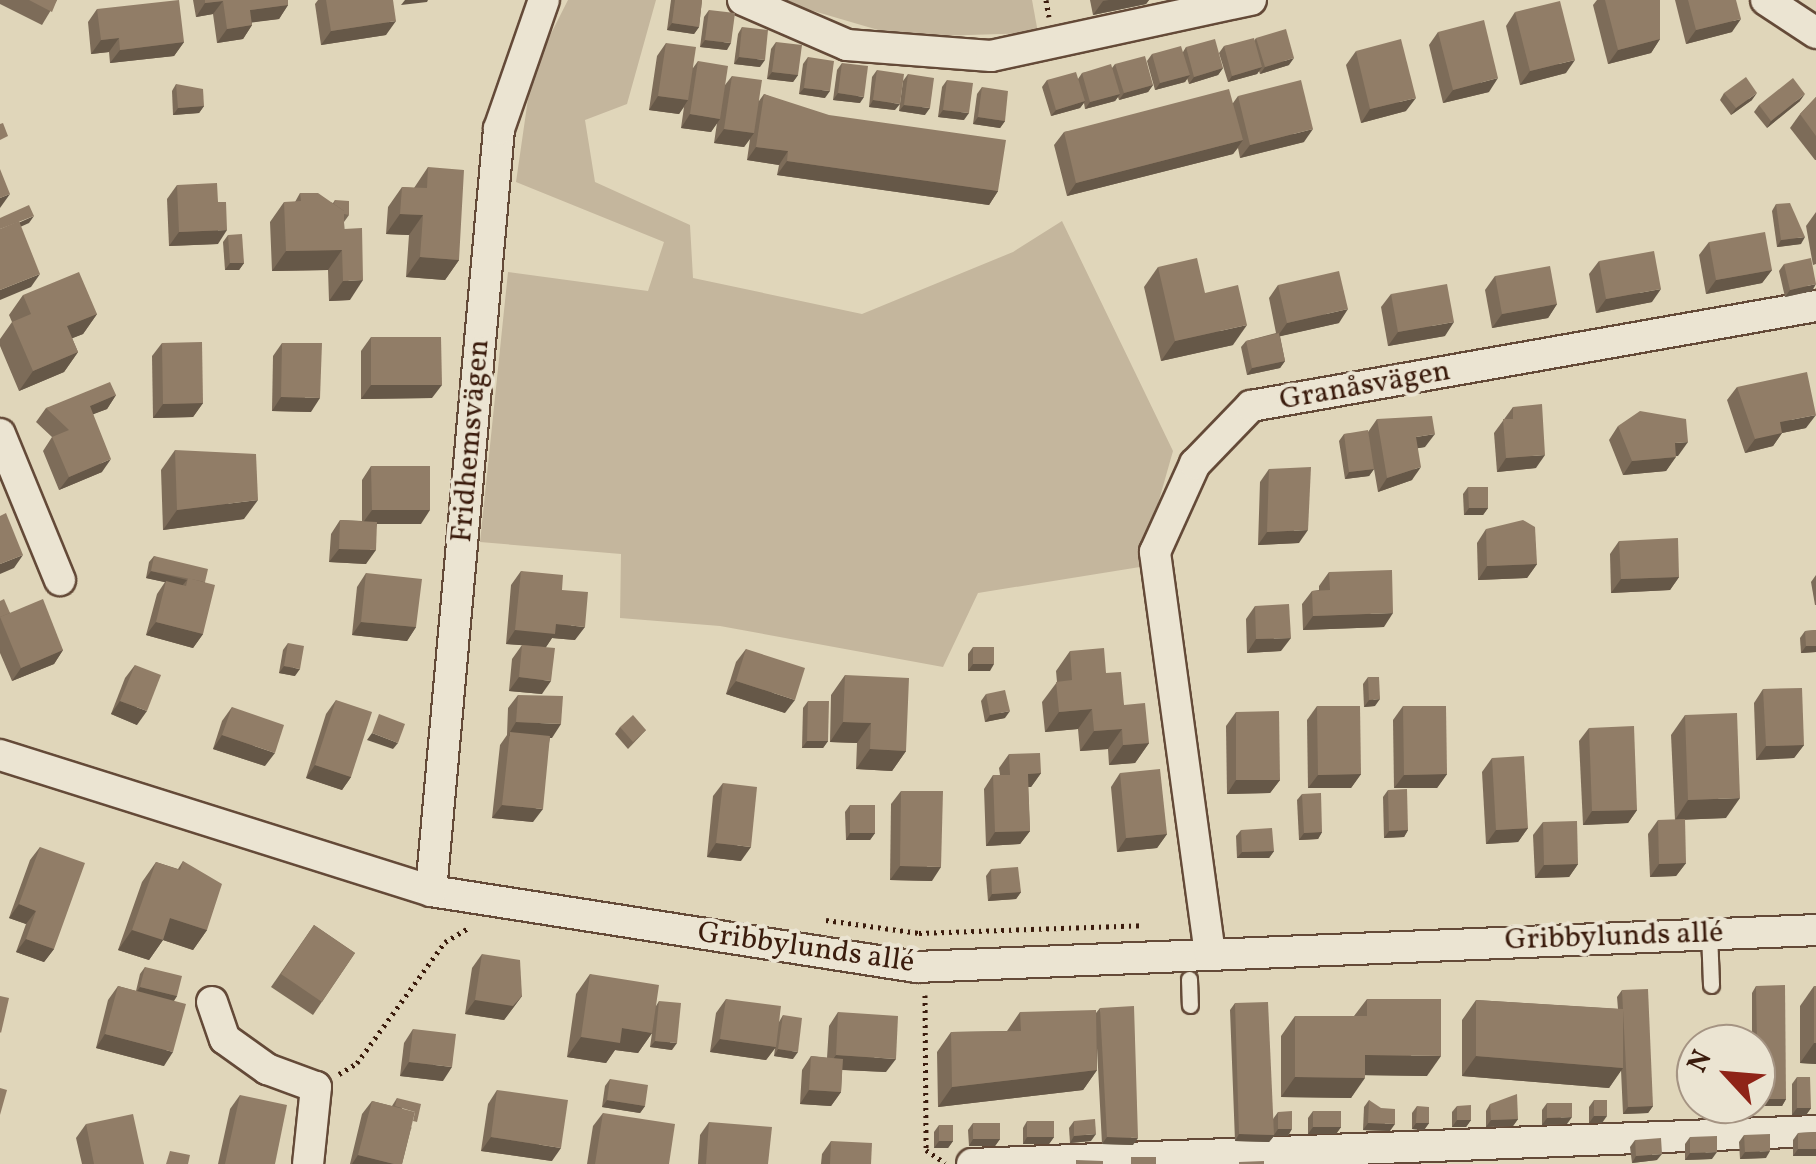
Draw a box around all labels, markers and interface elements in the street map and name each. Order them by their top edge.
street label: Fridhemsvägen [444,338,498,544]
street label: Granåsvägen [1277,353,1453,419]
street label: Gribbylunds allé [695,915,917,981]
street label: Gribbylunds allé [1504,915,1724,959]
north arrow [1676,1024,1776,1124]
text: N [1678,1044,1722,1079]

